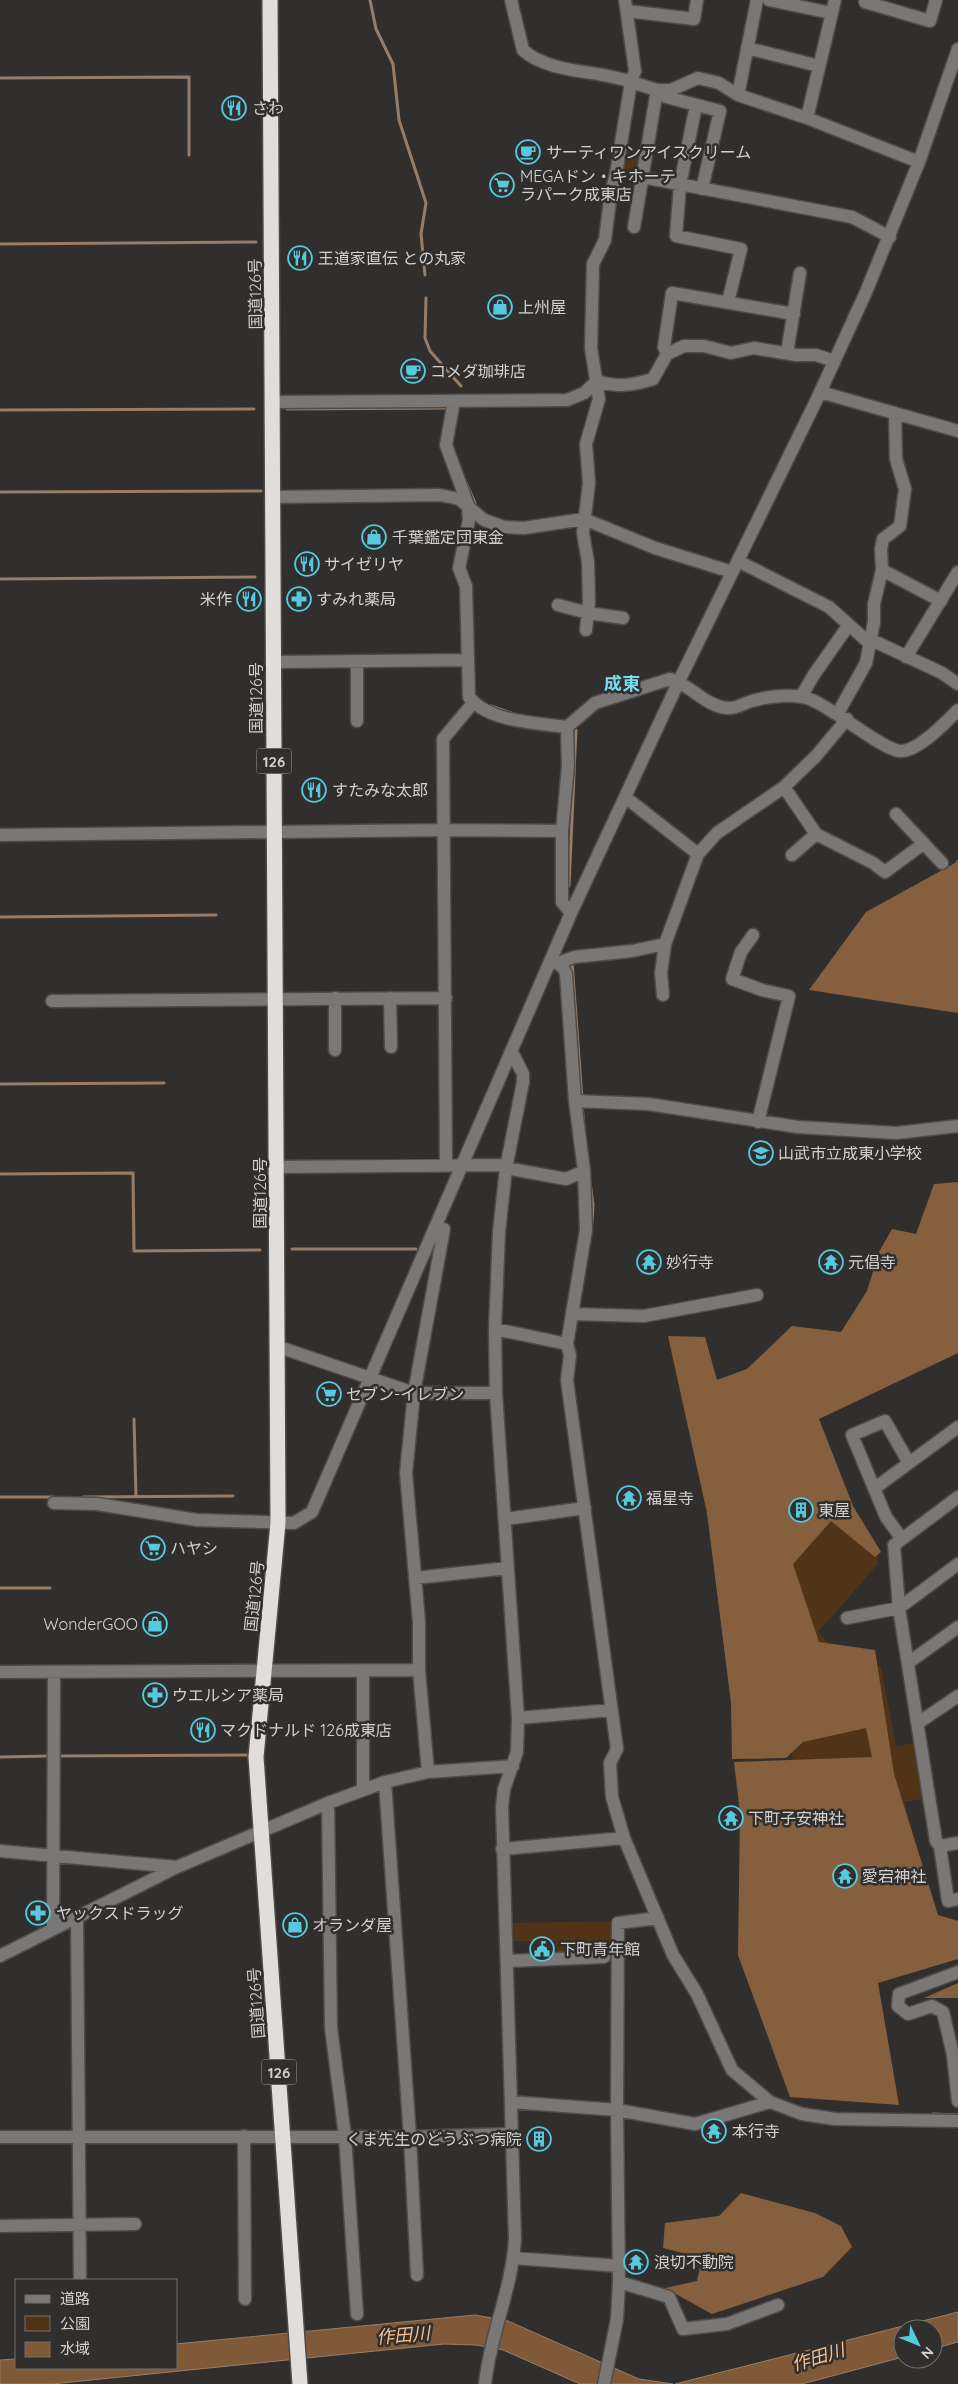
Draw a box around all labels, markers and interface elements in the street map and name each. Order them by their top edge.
restaurant icon: さわ [221,95,247,121]
place label: さわ [252,98,284,118]
cafe icon: サーティワンアイスクリーム [515,139,541,165]
place label: サーティワンアイスクリーム [546,142,751,162]
place label: MEGAドン・キホーテ ラパーク成東店 [520,166,676,204]
supermarket icon: MEGAドン・キホーテ ラパーク成東店 [489,172,515,198]
restaurant icon: 王道家直伝 との丸家 [287,245,313,271]
place label: 王道家直伝 との丸家 [318,248,466,268]
street label: 国道126号 [244,258,266,330]
shop icon: 上州屋 [487,294,513,320]
place label: 上州屋 [518,297,566,317]
cafe icon: コメダ珈琲店 [400,358,426,384]
place label: コメダ珈琲店 [430,361,526,381]
shop icon: 千葉鑑定団東金 [361,524,387,550]
place label: 千葉鑑定団東金 [392,527,504,547]
restaurant icon: サイゼリヤ [294,551,320,577]
place label: サイゼリヤ [324,554,404,574]
restaurant icon: 米作 [236,586,262,612]
pharmacy icon: すみれ薬局 [286,586,312,612]
place label: 米作 [200,589,232,609]
place label: すみれ薬局 [316,589,396,609]
street label: 国道126号 [246,662,266,734]
district label: 成東 [604,672,640,695]
road number: 126 [256,748,292,774]
restaurant icon: すたみな太郎 [301,777,327,803]
place label: すたみな太郎 [332,780,428,800]
school or university icon: 山武市立成東小学校 [748,1140,774,1166]
place label: 山武市立成東小学校 [778,1143,922,1163]
street label: 国道126号 [250,1157,270,1229]
temple icon: 妙行寺 [636,1249,662,1275]
temple icon: 元倡寺 [818,1249,844,1275]
place label: 妙行寺 [666,1252,714,1272]
place label: 元倡寺 [848,1252,896,1272]
supermarket icon: セブン-イレブン [316,1381,342,1407]
place label: セブン-イレブン [346,1384,464,1404]
temple icon: 福星寺 [616,1485,642,1511]
place label: 福星寺 [646,1488,694,1508]
building icon: 東屋 [788,1497,814,1523]
place label: 東屋 [818,1500,850,1520]
supermarket icon: ハヤシ [140,1535,166,1561]
place label: ハヤシ [170,1538,218,1558]
street label: 国道126号 [240,1559,268,1633]
shop icon: WonderGOO [142,1611,168,1637]
place label: WonderGOO [43,1614,138,1634]
pharmacy icon: ウエルシア薬局 [142,1682,168,1708]
place label: ウエルシア薬局 [172,1685,284,1705]
restaurant icon: マクドナルド 126成東店 [190,1717,216,1743]
place label: マクドナルド 126成東店 [220,1720,392,1740]
temple icon: 下町子安神社 [718,1805,744,1831]
place label: 下町子安神社 [748,1808,844,1828]
temple icon: 愛宕神社 [832,1863,858,1889]
place label: 愛宕神社 [862,1866,926,1886]
pharmacy icon: ヤックスドラッグ [25,1900,51,1926]
place label: ヤックスドラッグ [56,1903,184,1923]
shop icon: オランダ屋 [282,1912,308,1938]
place label: オランダ屋 [312,1915,392,1935]
public building icon: 下町青年館 [529,1936,555,1962]
place label: 下町青年館 [560,1939,640,1959]
street label: 国道126号 [244,1967,268,2039]
road number: 126 [262,2060,296,2084]
temple icon: 本行寺 [701,2118,727,2144]
place label: 本行寺 [732,2121,780,2141]
building icon: くま先生のどうぶつ病院 [526,2126,552,2152]
place label: くま先生のどうぶつ病院 [346,2129,522,2149]
temple icon: 浪切不動院 [623,2249,649,2275]
place label: 浪切不動院 [654,2252,734,2272]
legend [15,2279,178,2369]
text: 道路 [60,2289,90,2308]
text: 公園 [60,2314,90,2333]
north arrow [893,2319,943,2369]
water label: 作田川 [375,2321,433,2349]
water label: 作田川 [789,2338,849,2376]
text: 水域 [60,2339,90,2358]
text: N [917,2343,938,2363]

